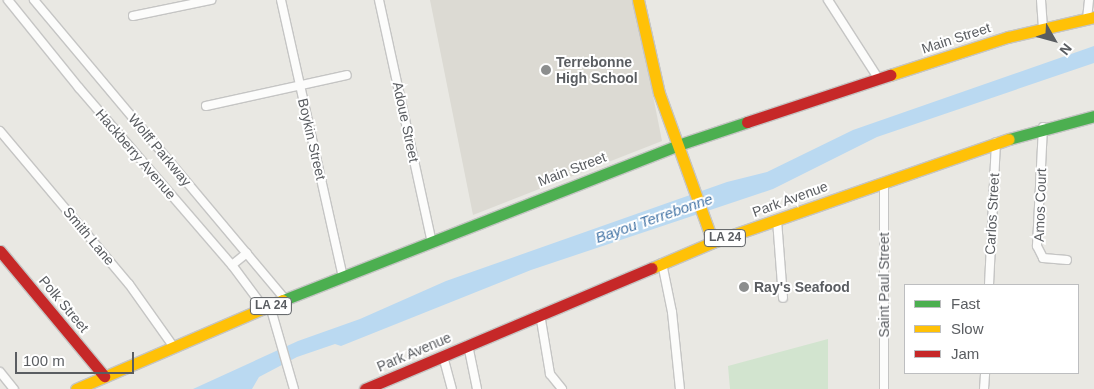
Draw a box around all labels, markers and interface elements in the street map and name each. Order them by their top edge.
north arrow [1029,15,1079,65]
street label: Main Street [919,19,993,57]
text: N [1056,40,1075,58]
place label: Terrebonne High School [556,54,638,86]
marker: Terrebonne High School [540,64,552,76]
street label: Adoue Street [389,80,423,164]
street label: Boykin Street [294,97,330,181]
street label: Hackberry Avenue [92,105,180,203]
street label: Wolff Parkway [125,111,195,189]
street label: Main Street [536,148,608,190]
street label: Amos Court [1030,168,1050,242]
street label: Carlos Street [981,173,1003,255]
street label: Park Avenue [750,177,830,221]
water label: Bayou Terrebonne [593,189,715,247]
street label: Smith Lane [60,203,118,269]
road number: LA 24 [702,228,748,248]
street label: Saint Paul Street [876,232,892,338]
street label: Polk Street [36,272,92,336]
place label: Ray's Seafood [754,279,850,295]
marker: Ray's Seafood [738,281,750,293]
legend [904,284,1079,374]
text: Fast [951,295,980,312]
road number: LA 24 [248,296,294,316]
text: Slow [951,320,984,337]
street label: Park Avenue [374,329,454,375]
scale bar [18,342,136,374]
text: Jam [951,345,979,362]
text: 100 m [23,352,65,369]

